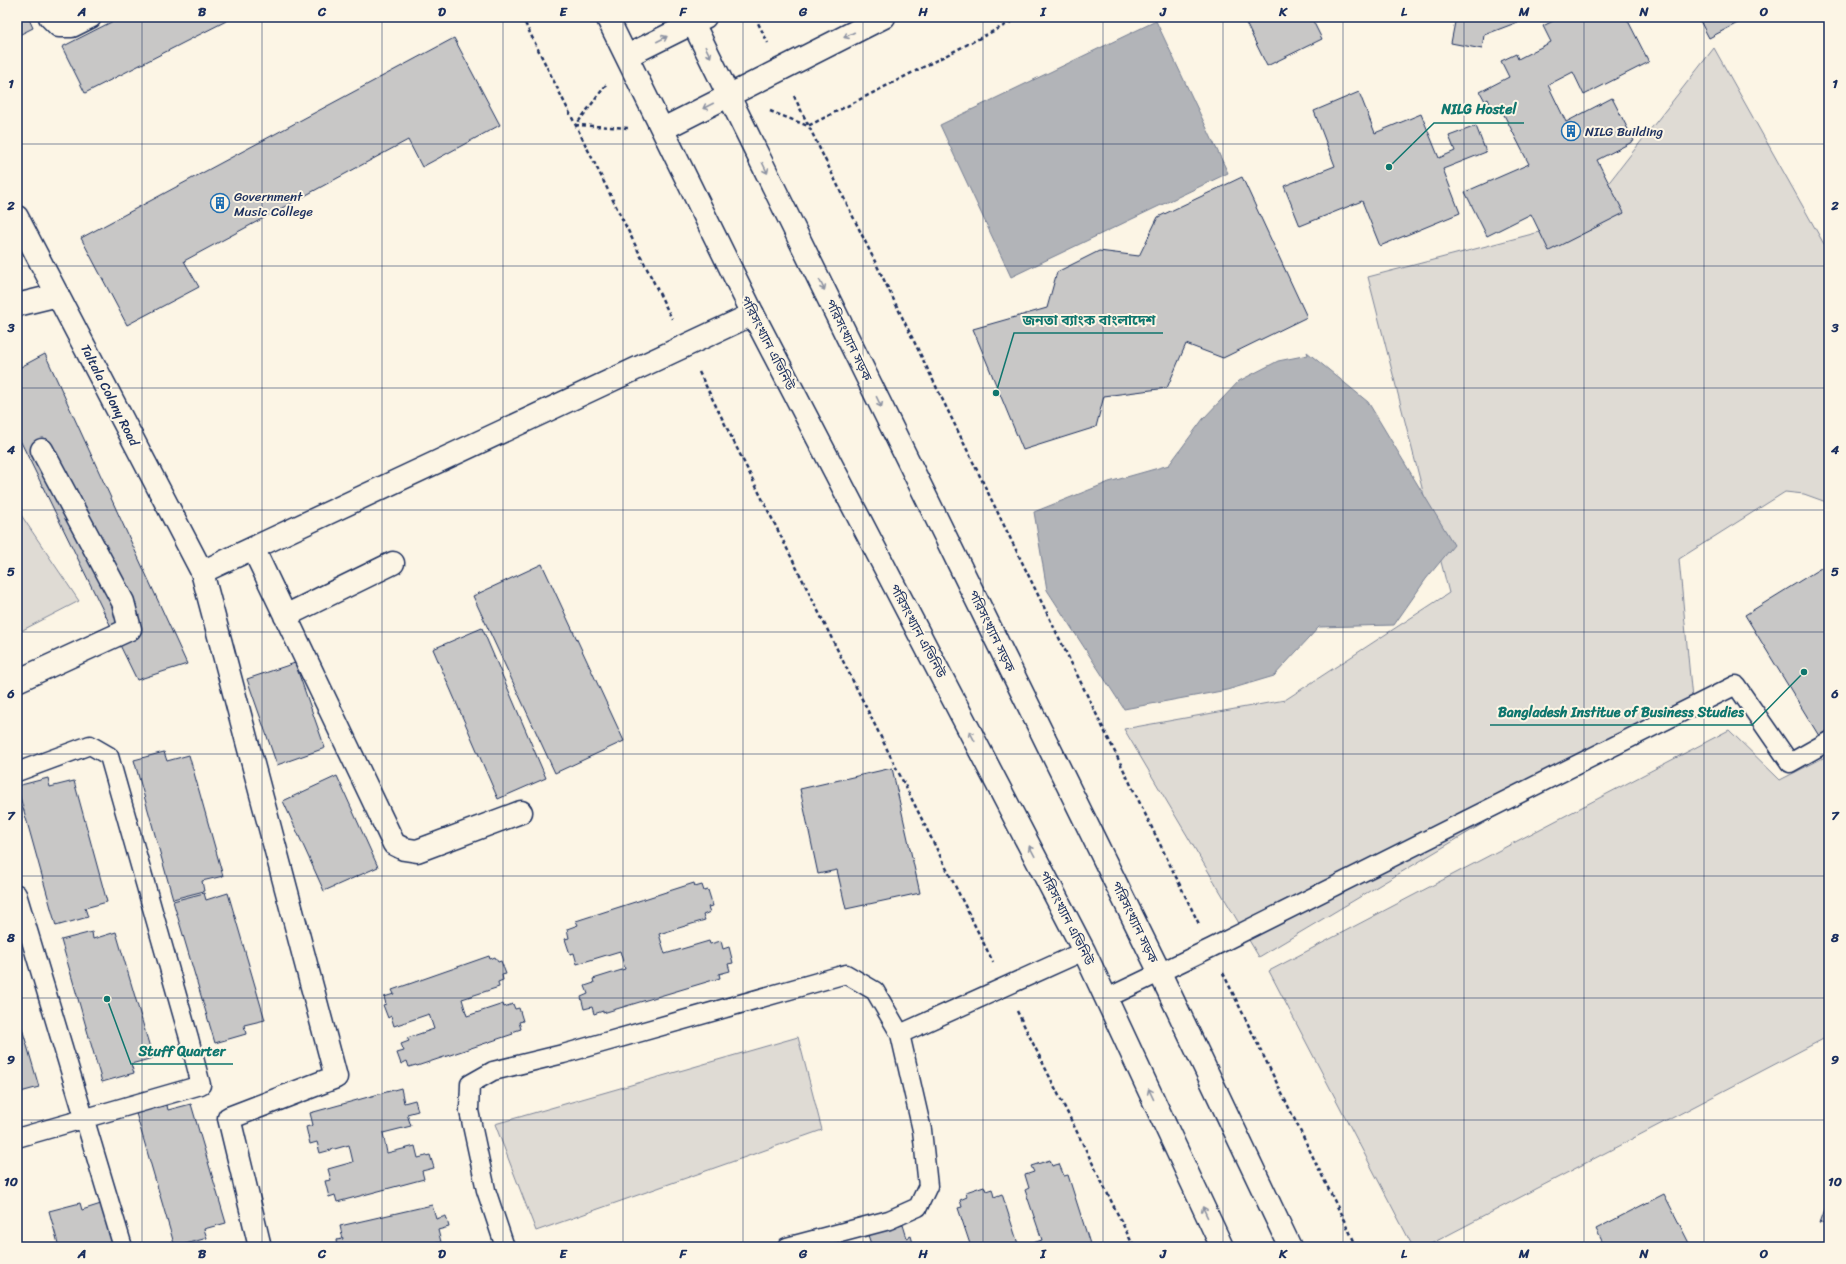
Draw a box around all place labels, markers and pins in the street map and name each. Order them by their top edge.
callout: NILG Hostel [1434,97,1524,123]
building icon: NILG Building [1560,120,1582,142]
place label: NILG Building [1585,120,1664,143]
place label: Government Music College [234,185,313,223]
building icon: Government Music College [209,192,231,214]
callout: জনতা ব্যাংক বাংলাদেশ [1014,307,1163,333]
callout: Bangladesh Institue of Business Studies [1490,699,1752,725]
callout: Stuff Quarter [131,1038,233,1064]

